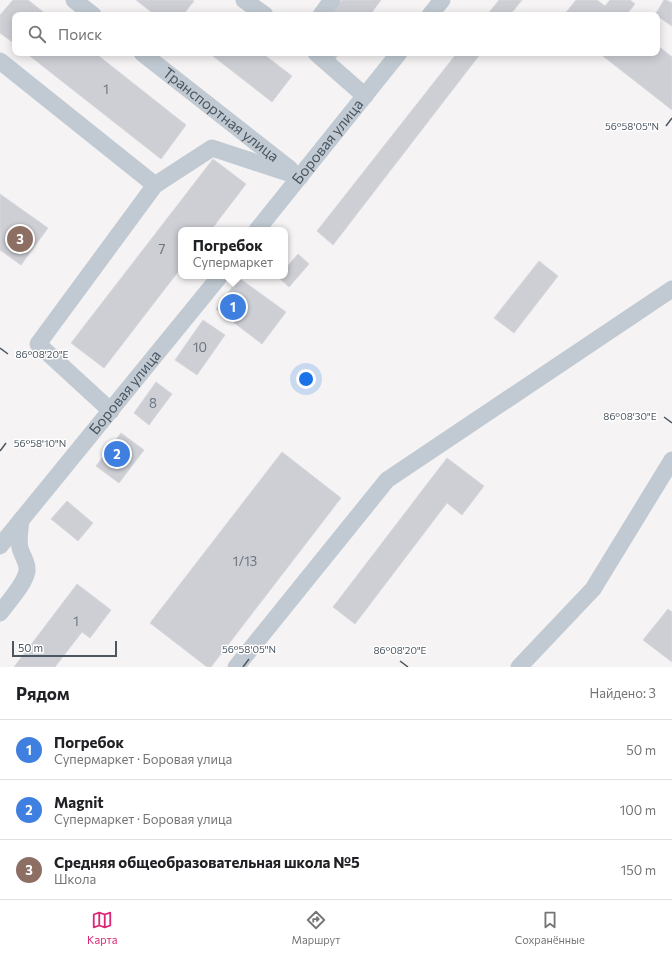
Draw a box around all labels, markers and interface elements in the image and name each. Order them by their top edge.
search box [12,12,660,56]
icon: search [26,23,48,45]
text: Поиск [58,25,102,43]
street label: Транспортная улица [160,63,283,165]
house number: 1 [103,81,109,97]
street label: Боровая улица [287,95,366,187]
text: 56°58'05"N [605,120,659,132]
pin: 3 [7,224,33,254]
popup [178,227,288,279]
text: Погребок [193,236,263,254]
house number: 7 [159,241,166,257]
text: Супермаркет [193,254,273,270]
pin: 1 [220,292,246,322]
house number: 10 [193,339,207,355]
street label: Боровая улица [85,346,164,438]
text: 86°08'20"E [15,348,69,360]
your location [296,369,316,389]
house number: 8 [149,395,157,411]
text: 86°08'30"E [603,410,657,422]
text: 56°58'10"N [14,437,66,449]
pin: 2 [104,439,130,469]
house number: 1/13 [233,553,257,569]
house number: 1 [73,613,79,629]
scale bar [12,639,117,658]
text: 50 m [18,641,43,654]
text: 56°58'05"N [222,643,276,655]
text: 86°08'20"E [373,644,427,656]
text: Рядом [16,683,70,704]
text: Найдено: 3 [589,685,656,701]
text: Погребок [54,733,124,751]
text: 1 [26,742,32,758]
text: 50 m [626,742,656,758]
text: Супермаркет · Боровая улица [54,751,232,767]
text: Magnit [54,793,104,811]
text: 2 [25,802,33,818]
text: 100 m [620,802,656,818]
text: Супермаркет · Боровая улица [54,811,232,827]
text: Средняя общеобразовательная школа №5 [54,853,360,871]
text: 3 [25,862,33,878]
text: 150 m [621,862,656,878]
text: Школа [54,871,96,887]
tab: Карта [87,909,117,946]
tab: Маршрут [292,909,340,946]
tab: Сохранённые [515,909,585,946]

